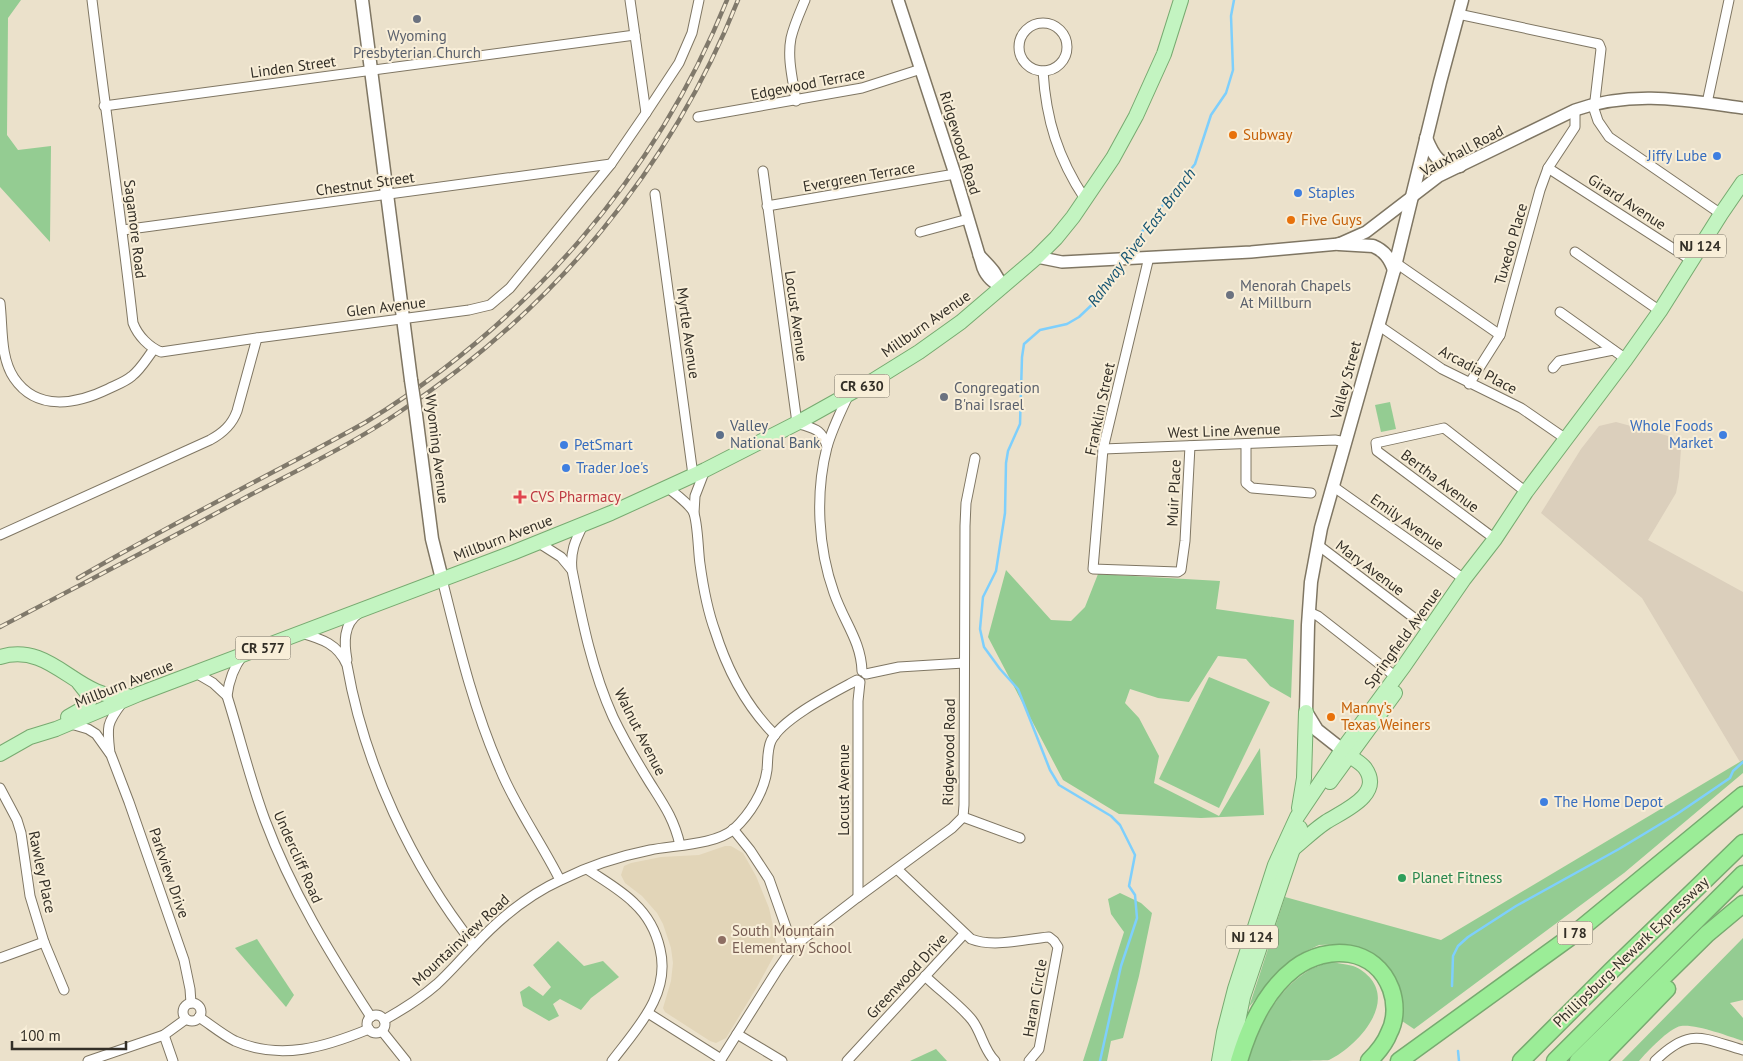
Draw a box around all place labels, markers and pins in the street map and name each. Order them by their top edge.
marker: Wyoming Presbyterian Church [411,13,423,25]
place label: Wyoming Presbyterian Church [353,26,481,62]
place label: Subway [1243,125,1292,144]
marker: Subway [1227,129,1239,141]
place label: Jiffy Lube [1646,146,1707,165]
marker: Jiffy Lube [1711,150,1723,162]
place label: Staples [1308,183,1355,202]
marker: Staples [1292,187,1304,199]
place label: Five Guys [1301,210,1362,229]
marker: Five Guys [1285,214,1297,226]
place label: Menorah Chapels At Millburn [1240,276,1351,312]
marker: Menorah Chapels At Millburn [1224,289,1236,301]
place label: Congregation B'nai Israel [954,378,1040,414]
marker: Congregation B'nai Israel [938,391,950,403]
place label: Valley National Bank [729,416,821,452]
place label: Whole Foods Market [1630,416,1713,452]
marker: Valley National Bank [714,429,726,441]
marker: Whole Foods Market [1717,429,1729,441]
place label: PetSmart [574,435,633,454]
marker: PetSmart [558,439,570,451]
place label: Trader Joe's [576,458,649,477]
marker: Trader Joe's [560,462,572,474]
place label: CVS Pharmacy [530,487,621,506]
marker: CVS Pharmacy [514,491,526,503]
place label: Manny’s Texas Weiners [1341,698,1431,734]
marker: Manny’s Texas Weiners [1325,711,1337,723]
place label: The Home Depot [1554,792,1663,811]
marker: The Home Depot [1538,796,1550,808]
place label: Planet Fitness [1412,868,1502,887]
marker: Planet Fitness [1396,872,1408,884]
place label: South Mountain Elementary School [732,921,852,957]
marker: South Mountain Elementary School [716,934,728,946]

